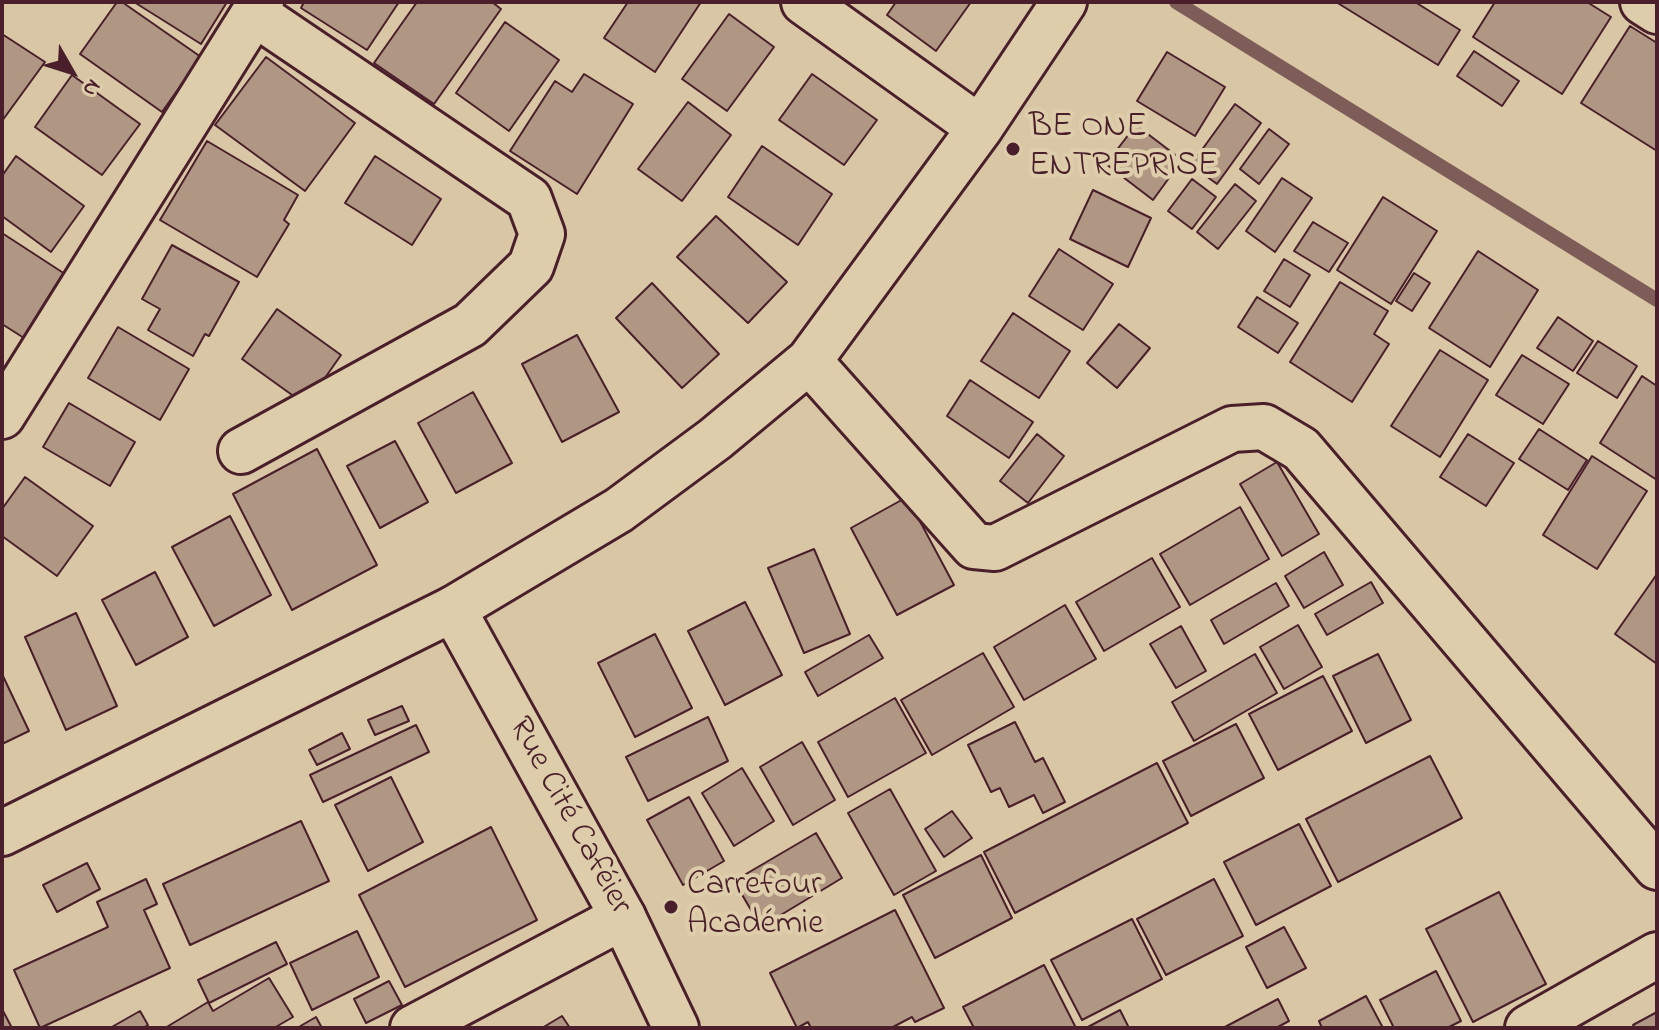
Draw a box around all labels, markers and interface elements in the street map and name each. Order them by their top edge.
north arrow [32,32,112,112]
text: N [74,71,108,103]
place label: BE ONE ENTREPRISE [1029,109,1218,188]
marker: BE ONE ENTREPRISE [1004,140,1022,158]
street label: Rue Cité Caféier [497,711,639,923]
place label: Carrefour Académie [687,867,823,946]
marker: Carrefour Académie [662,898,680,916]

